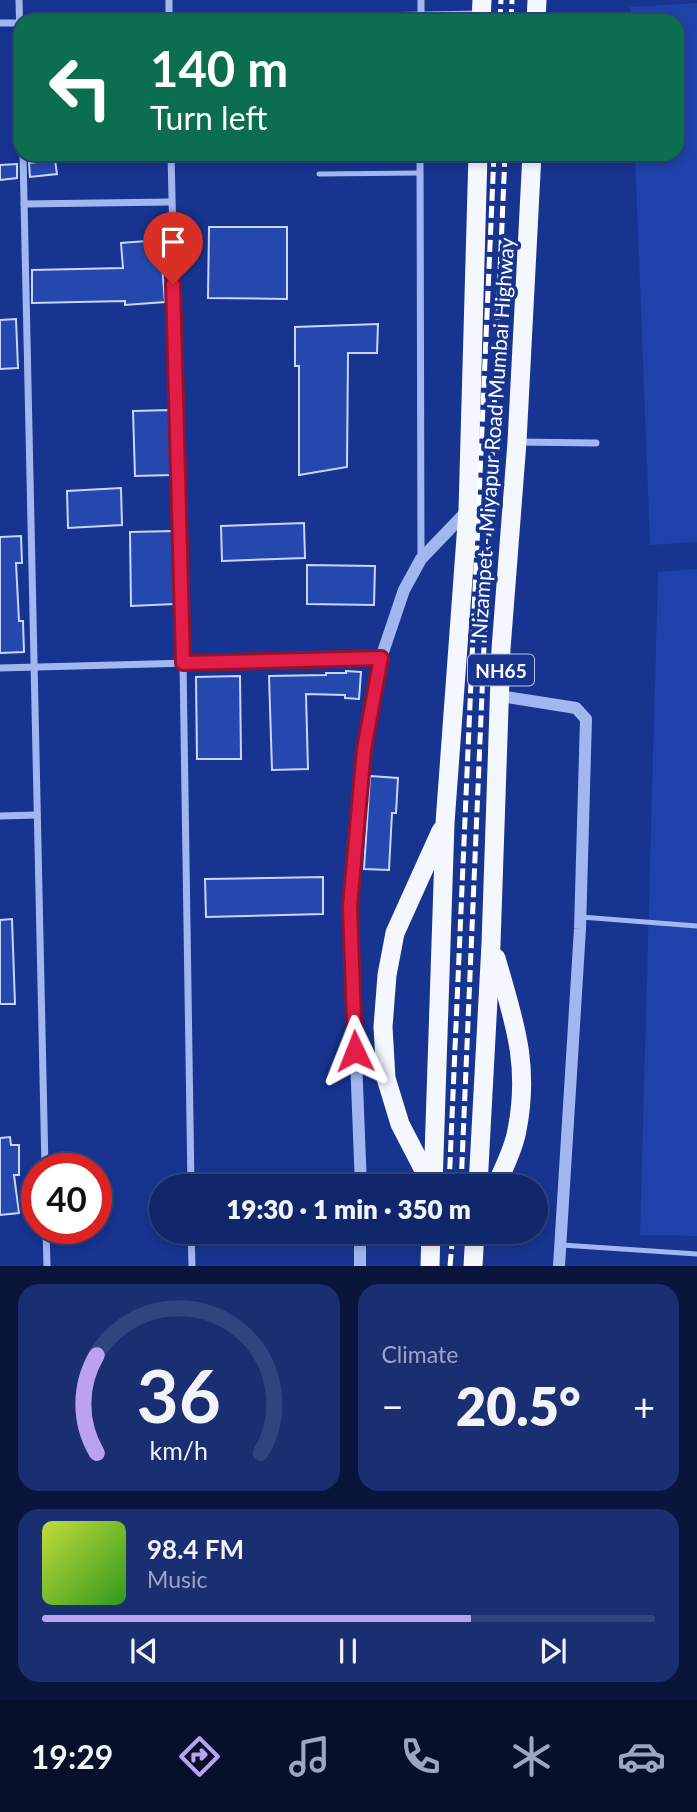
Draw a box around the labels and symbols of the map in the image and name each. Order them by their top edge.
pin [143,212,203,284]
street label: Nizampet - Miyapur Road Mumbai Highway [466,236,519,639]
road number: NH65 [468,654,534,685]
position arrow [318,1014,392,1088]
speed limit sign: 40 [21,1153,112,1244]

